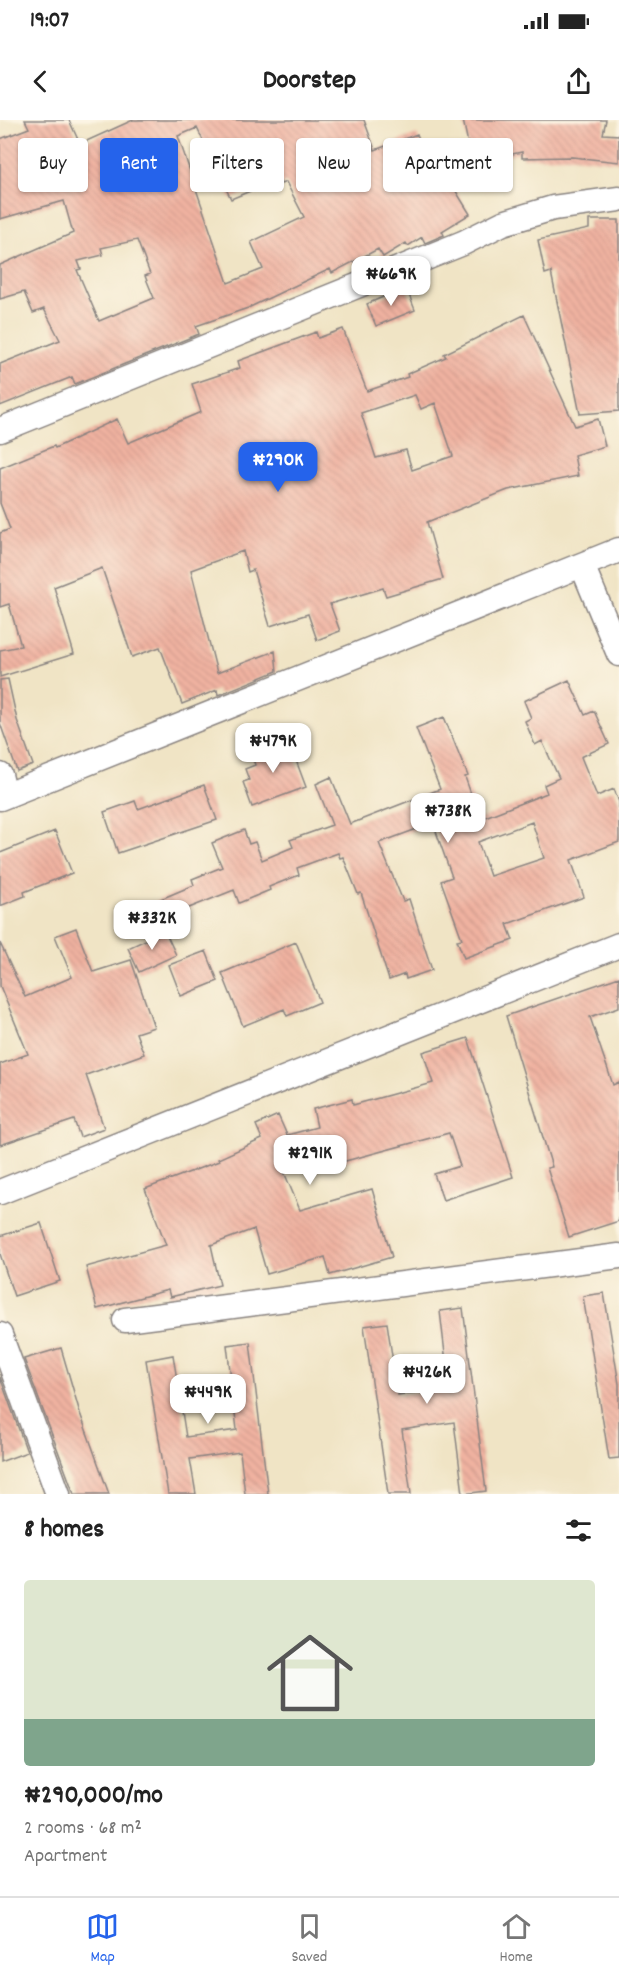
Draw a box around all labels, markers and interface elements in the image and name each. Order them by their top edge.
text: 19:07 [30,6,69,37]
text: Doorstep [263,62,356,101]
icon: back [24,65,57,98]
icon: share [562,65,595,98]
chip: Buy [18,138,88,192]
chip: Rent [100,138,178,192]
chip: Filters [190,138,284,192]
chip: New [296,138,371,192]
chip: Apartment [383,138,513,192]
pin: ₦669K [349,256,433,307]
text: ₦669K [365,261,417,289]
pin: ₦290K [236,442,320,493]
text: ₦290K [252,447,304,475]
pin: ₦479K [231,723,315,774]
text: ₦479K [249,728,297,756]
pin: ₦738K [406,793,490,844]
text: ₦738K [425,798,471,826]
pin: ₦332K [110,900,194,951]
text: ₦332K [128,905,176,933]
pin: ₦291K [268,1135,352,1186]
text: ₦291K [288,1140,332,1168]
pin: ₦426K [385,1354,469,1405]
text: ₦426K [402,1359,452,1387]
pin: ₦449K [166,1374,250,1425]
text: ₦449K [184,1379,232,1407]
text: 8 homes [24,1512,104,1549]
icon: filters [562,1514,595,1547]
icon: home [256,1619,364,1727]
text: ₦290,000/mo [24,1778,163,1815]
text: 2 rooms · 68 m² [24,1815,142,1843]
text: Apartment [24,1843,107,1871]
tab: Map [86,1910,119,1969]
tab: Saved [291,1910,327,1969]
tab: Home [499,1910,533,1969]

